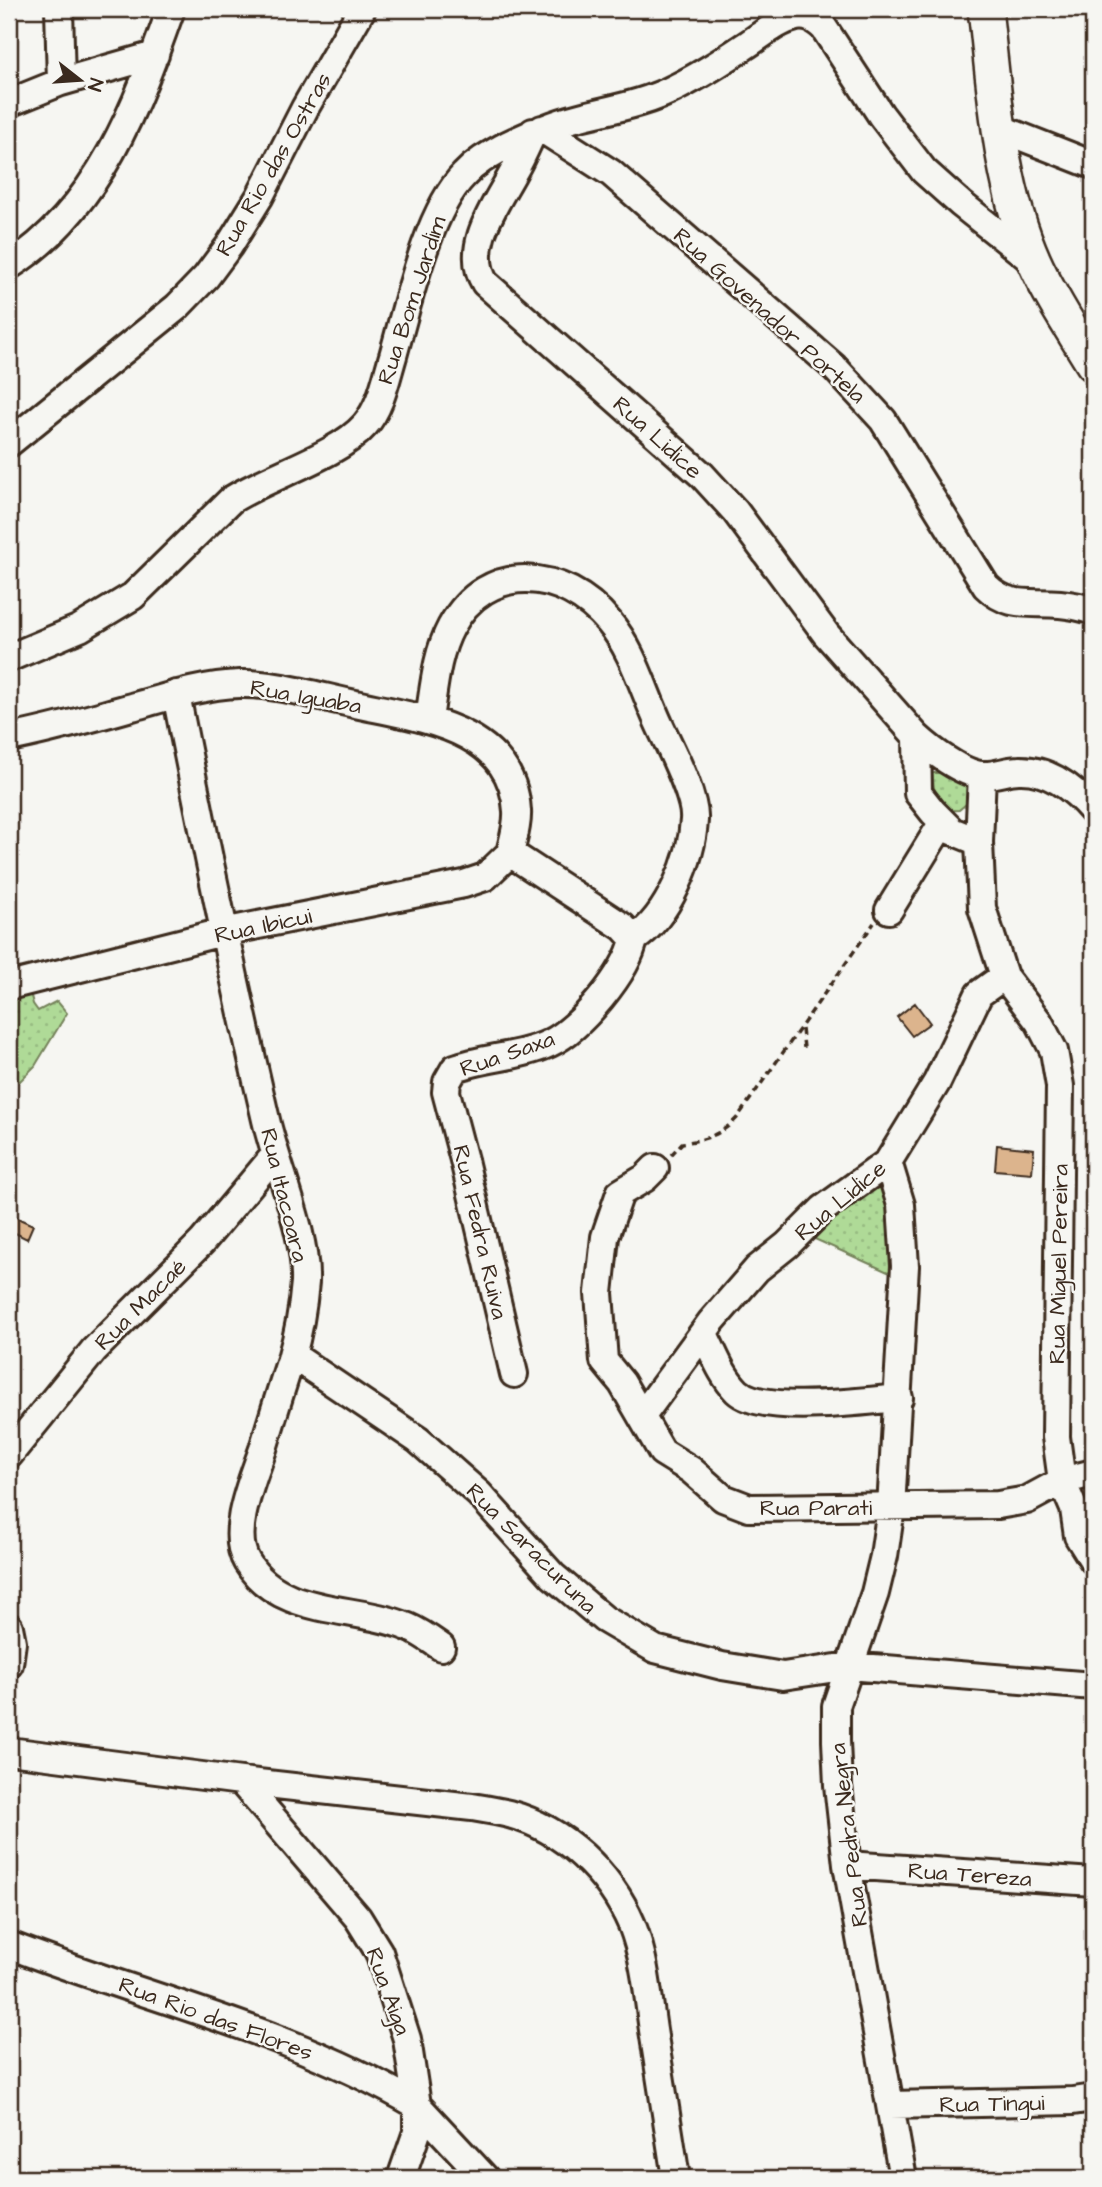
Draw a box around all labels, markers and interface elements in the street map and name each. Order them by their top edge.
north arrow [46,46,116,116]
street label: Rua Rio das Ostras [208,67,340,262]
text: N [80,75,109,94]
street label: Rua Bom Jardim [370,212,454,389]
street label: Rua Govenador Portela [666,220,873,411]
street label: Rua Lidice [606,389,709,487]
street label: Rua Iguaba [248,671,364,724]
street label: Rua Ibicui [212,900,315,952]
street label: Rua Saxa [456,1023,559,1085]
street label: Rua Itacoara [252,1125,316,1266]
street label: Rua Fedra Ruiva [444,1142,516,1323]
street label: Rua Lidice [788,1153,893,1249]
street label: Rua Miguel Pereira [1041,1163,1078,1365]
street label: Rua Macaé [88,1252,194,1358]
street label: Rua Saracuruna [459,1476,604,1622]
street label: Rua Parati [760,1492,873,1524]
street label: Rua Pedra Negra [822,1741,877,1928]
street label: Rua Tereza [907,1855,1033,1895]
street label: Rua Aiga [357,1943,419,2040]
street label: Rua Rio das Flores [114,1969,317,2069]
street label: Rua Tingui [939,2087,1045,2122]

